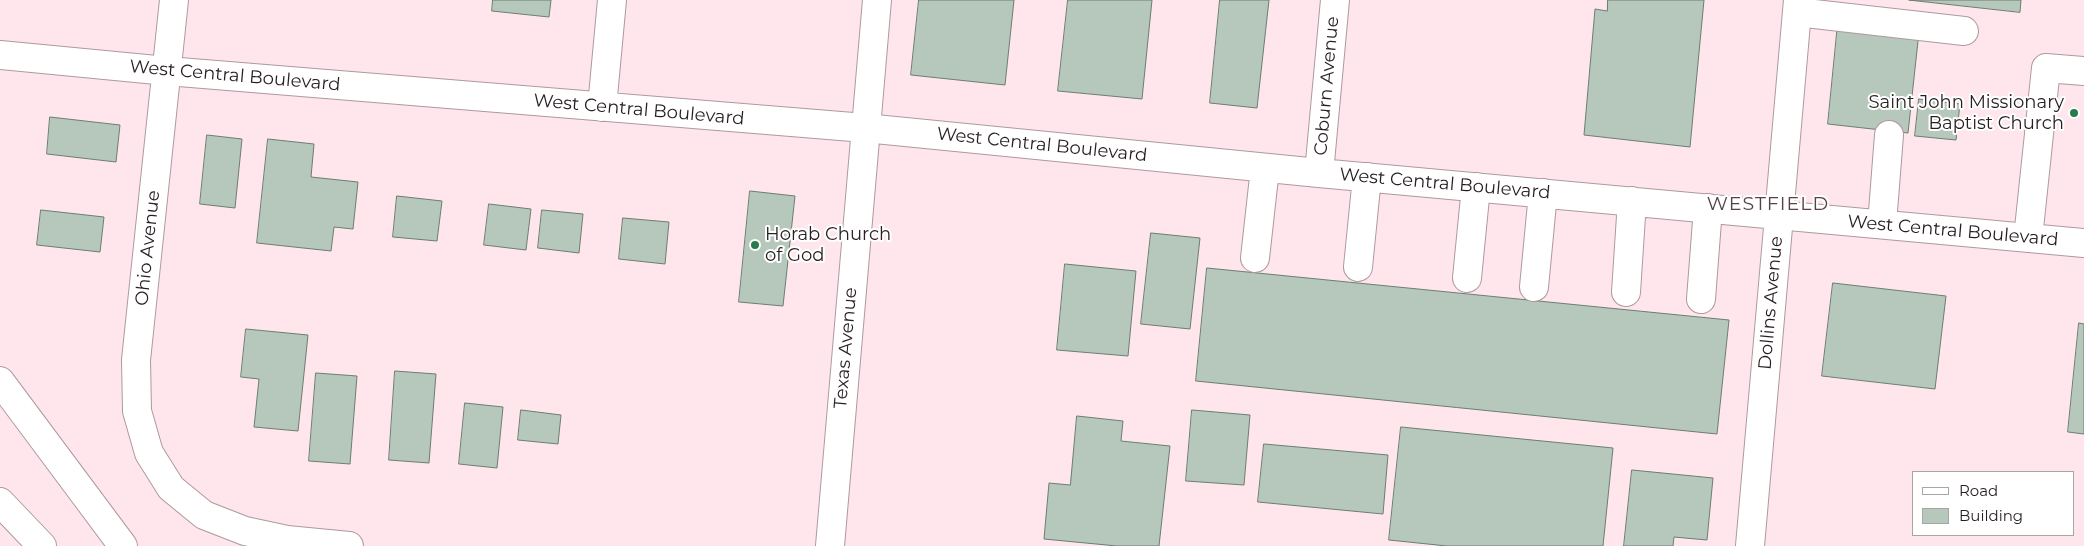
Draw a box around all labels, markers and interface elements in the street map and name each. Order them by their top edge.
street label: Coburn Avenue [1310,15,1344,157]
street label: West Central Boulevard [129,56,341,96]
street label: West Central Boulevard [533,90,745,130]
place label: Saint John Missionary Baptist Church [1869,92,2064,134]
marker: Saint John Missionary Baptist Church [2068,107,2080,119]
street label: West Central Boulevard [936,123,1148,167]
street label: West Central Boulevard [1339,164,1551,204]
street label: Ohio Avenue [131,189,165,307]
district label: WESTFIELD [1706,193,1830,215]
street label: West Central Boulevard [1847,211,2059,251]
place label: Horab Church of God [765,224,891,266]
street label: Dollins Avenue [1754,235,1788,371]
marker: Horab Church of God [749,239,761,251]
street label: Texas Avenue [830,287,862,409]
legend [1912,471,2074,536]
text: Road [1959,481,1998,500]
text: Building [1959,506,2023,525]

